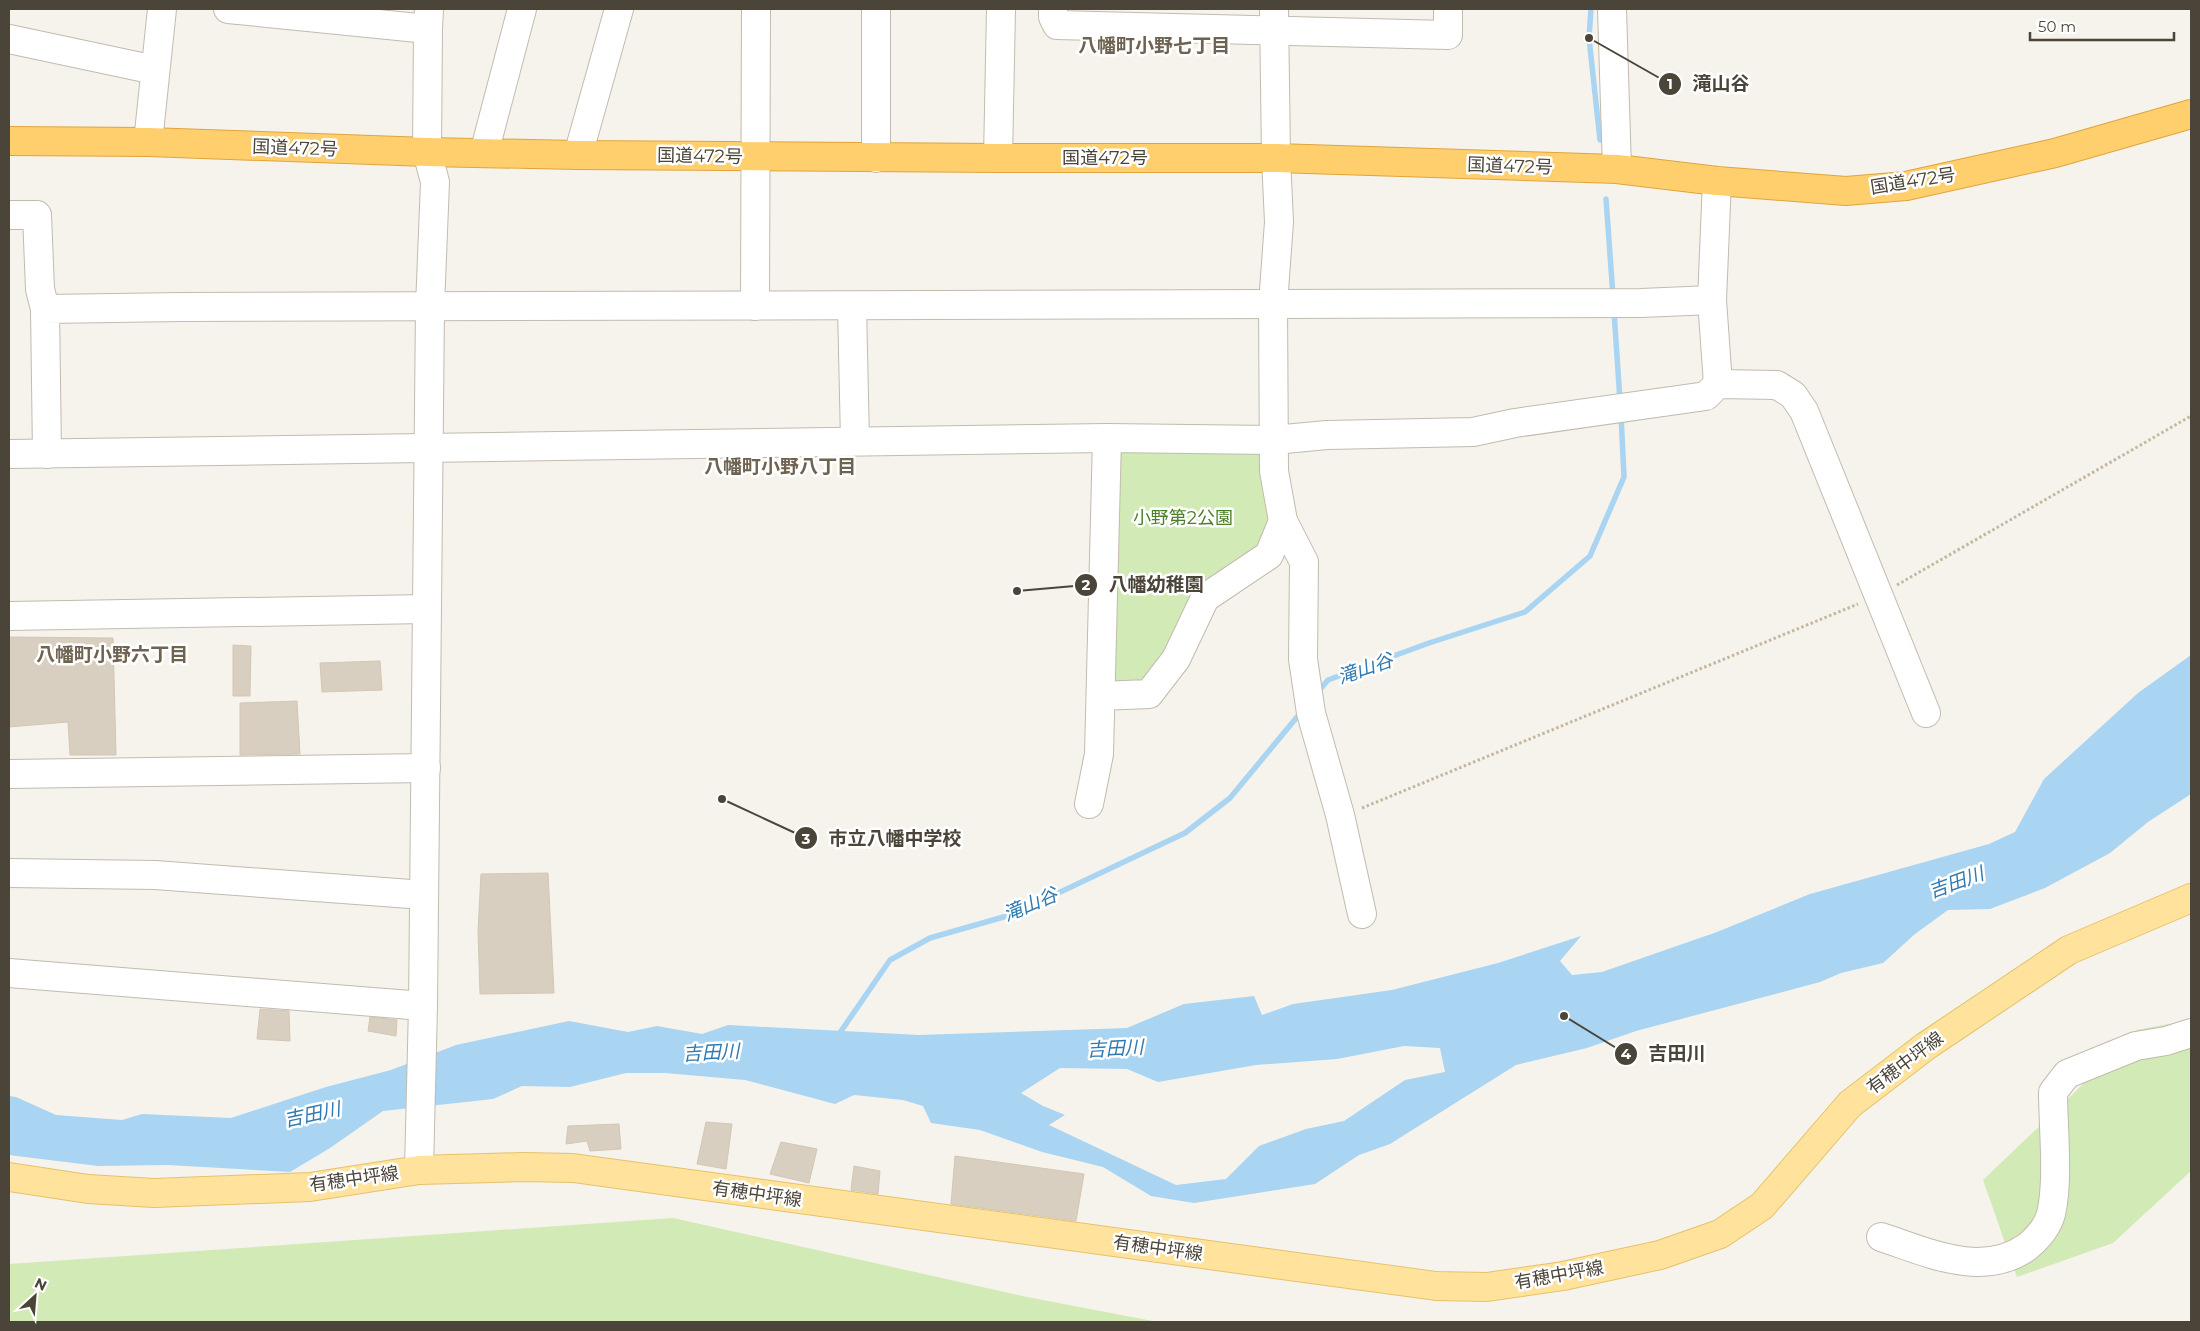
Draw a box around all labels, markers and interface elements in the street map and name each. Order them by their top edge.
scale bar [2030,10,2174,42]
text: 50 m [2038,17,2076,36]
district label: 八幡町小野七丁目 [1078,34,1230,57]
callout: 滝山谷 [1657,67,1759,101]
text: 滝山谷 [1692,72,1750,95]
text: 1 [1667,74,1673,93]
street label: 国道472号 [252,136,338,160]
street label: 国道472号 [657,144,743,168]
street label: 国道472号 [1062,147,1148,169]
street label: 国道472号 [1467,154,1553,178]
street label: 国道472号 [1869,163,1957,199]
district label: 八幡町小野八丁目 [704,455,856,478]
park label: 小野第2公園 [1133,507,1233,529]
callout: 八幡幼稚園 [1073,568,1213,602]
text: 八幡幼稚園 [1108,573,1204,596]
text: 2 [1082,575,1091,594]
district label: 八幡町小野六丁目 [36,643,188,666]
water label: 滝山谷 [1334,648,1398,689]
callout: 市立八幡中学校 [794,821,972,855]
text: 市立八幡中学校 [828,827,962,850]
text: 3 [801,829,811,848]
water label: 吉田川 [1925,861,1989,903]
water label: 滝山谷 [999,882,1063,926]
street label: 有穂中坪線 [1862,1027,1948,1099]
water label: 吉田川 [1086,1035,1146,1061]
callout: 吉田川 [1614,1037,1716,1071]
water label: 吉田川 [682,1039,742,1065]
text: 吉田川 [1648,1042,1706,1065]
text: 4 [1621,1044,1632,1063]
water label: 吉田川 [282,1097,344,1132]
street label: 有穂中坪線 [308,1162,400,1196]
street label: 有穂中坪線 [711,1177,803,1211]
street label: 有穂中坪線 [1112,1231,1204,1265]
street label: 有穂中坪線 [1513,1256,1605,1294]
north arrow [10,1271,60,1321]
text: N [32,1274,50,1295]

